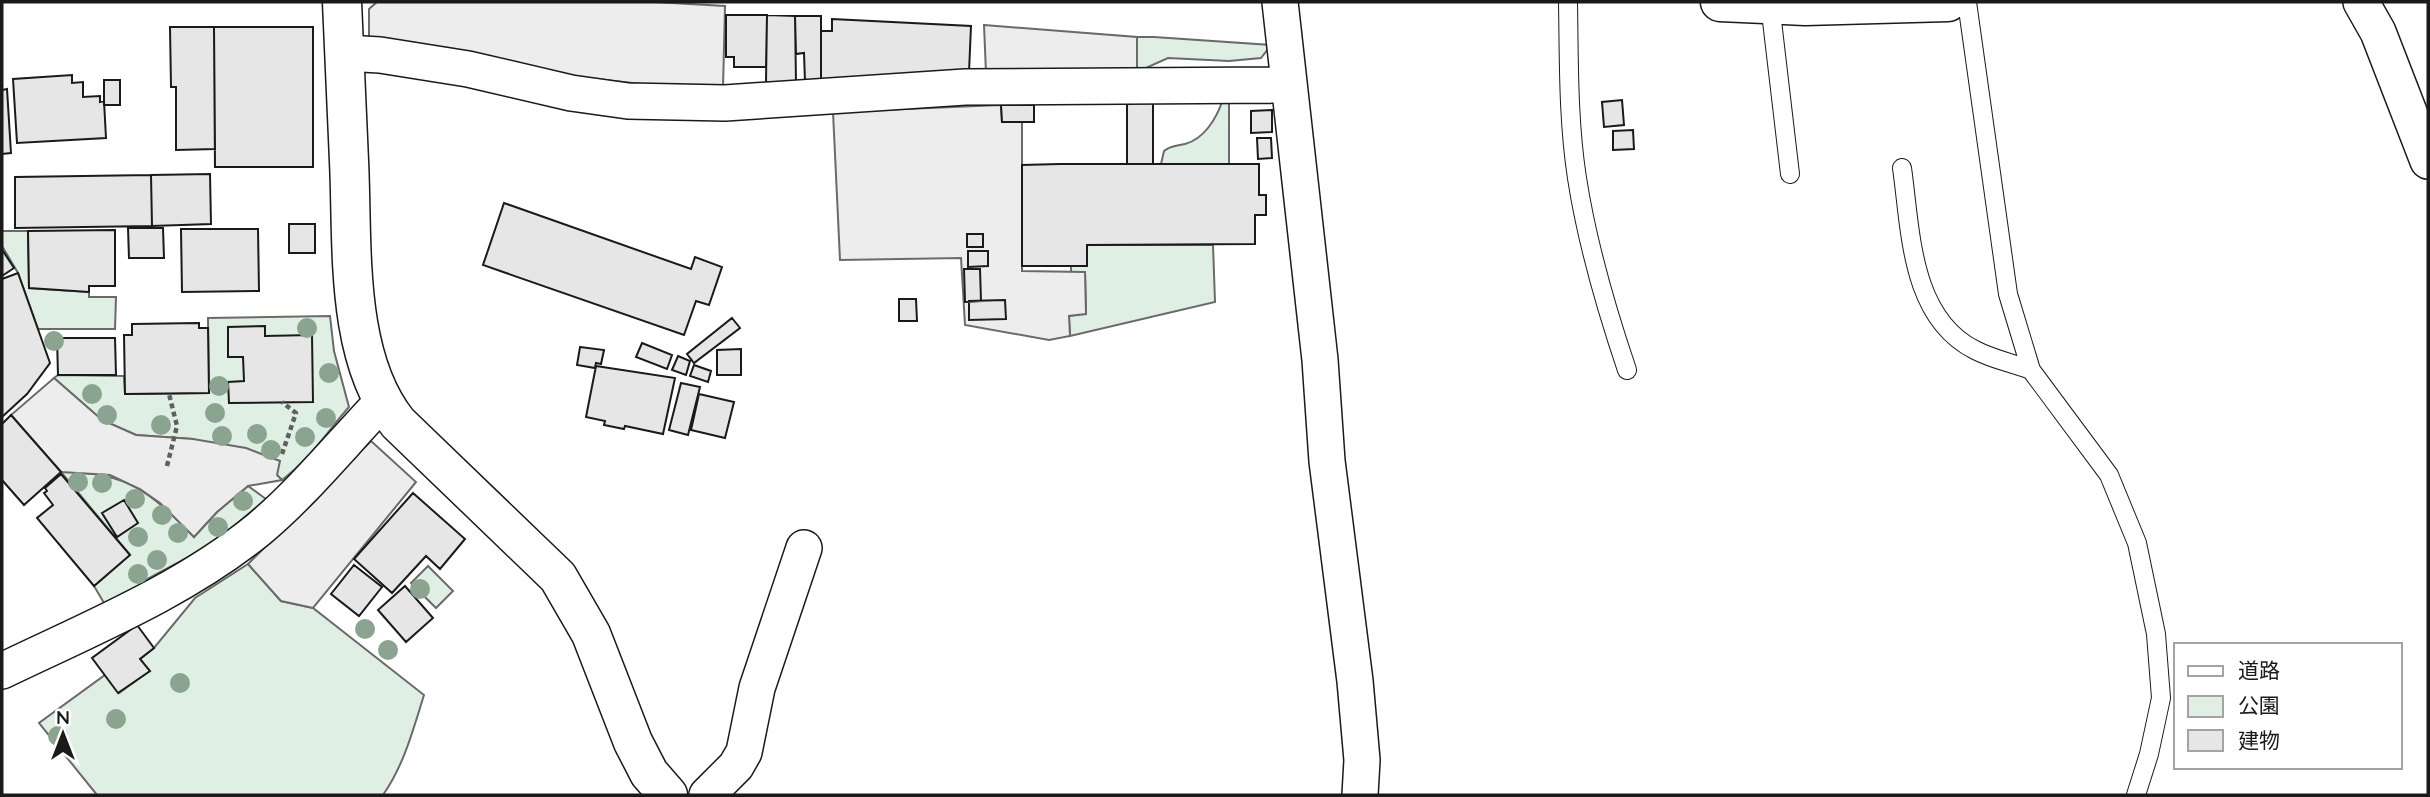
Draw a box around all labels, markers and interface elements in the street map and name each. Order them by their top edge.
legend [2174,643,2402,769]
text: 道路 [2238,657,2280,683]
text: 公園 [2238,692,2280,718]
north arrow [28,699,98,769]
text: N [56,705,70,729]
text: 建物 [2238,727,2280,753]

